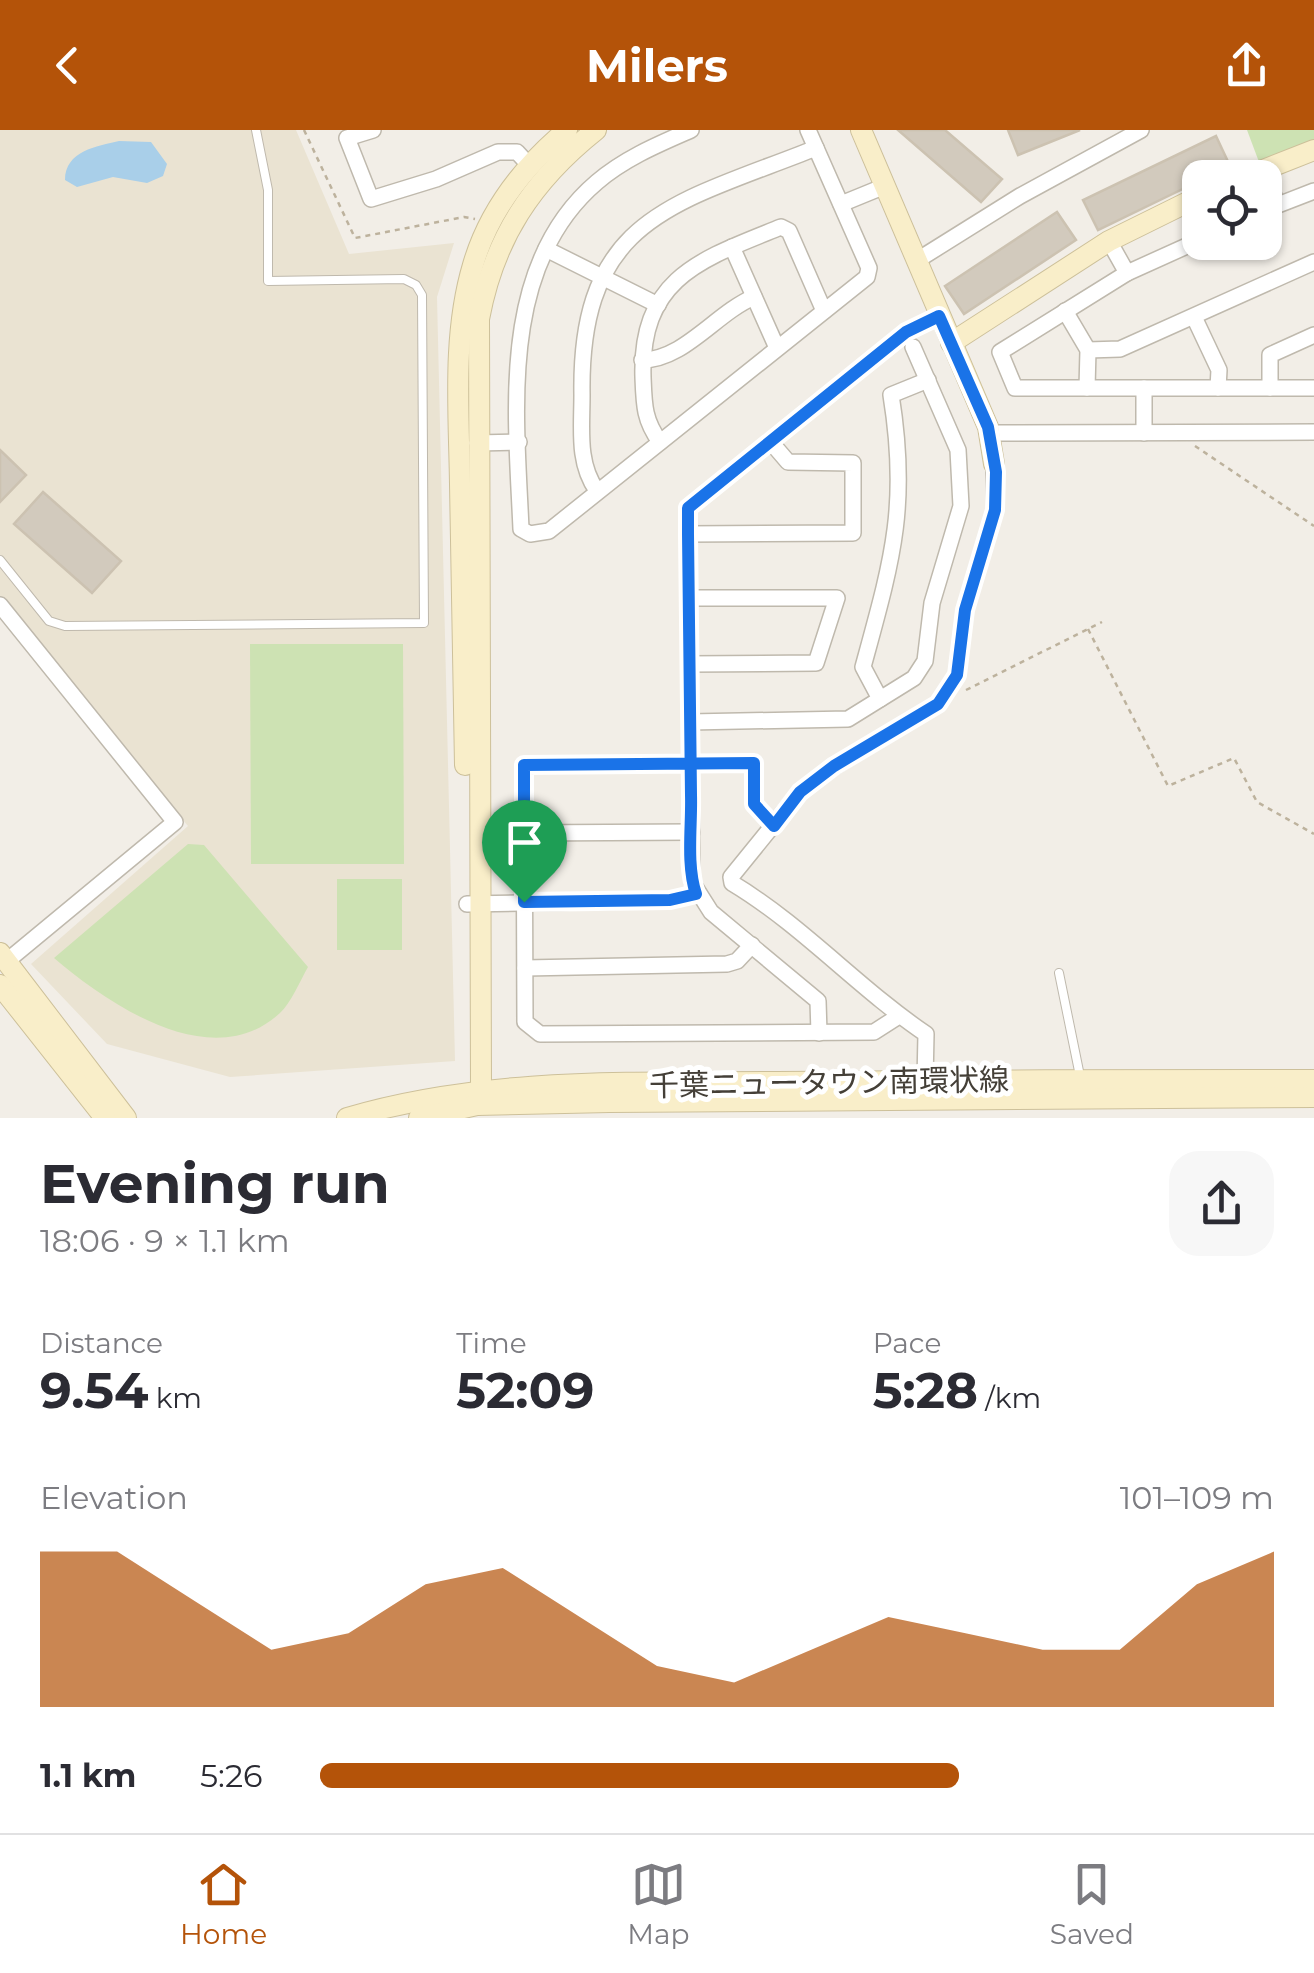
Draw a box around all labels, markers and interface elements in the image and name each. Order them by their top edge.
icon: back [40,38,95,93]
text: Milers [586,38,728,93]
icon: share [1219,38,1274,93]
map controls [1182,160,1282,260]
button: locate [1182,160,1282,260]
pin [482,800,567,903]
icon: arrive [497,815,552,870]
street label: 千葉ニュータウン南環状線 [649,1061,1009,1104]
text: Evening run [40,1150,390,1217]
button: share [1169,1151,1274,1256]
text: 18:06 · 9 × 1.1 km [40,1221,290,1260]
text: Distance [40,1326,163,1360]
text: Time [456,1326,527,1360]
text: Pace [873,1326,941,1360]
text: 9.54 [40,1360,149,1421]
text: 52:09 [456,1360,594,1421]
text: 5:28 [873,1360,978,1421]
text: km [149,1381,202,1415]
text: /km [978,1381,1041,1415]
text: Elevation [40,1478,188,1517]
text: 101–109 m [1120,1478,1274,1517]
text: 1.1 km [40,1756,136,1795]
text: 5:26 [200,1756,263,1795]
tab: Home [180,1857,267,1951]
tab: Map [627,1857,690,1951]
tab: Saved [1050,1857,1134,1951]

